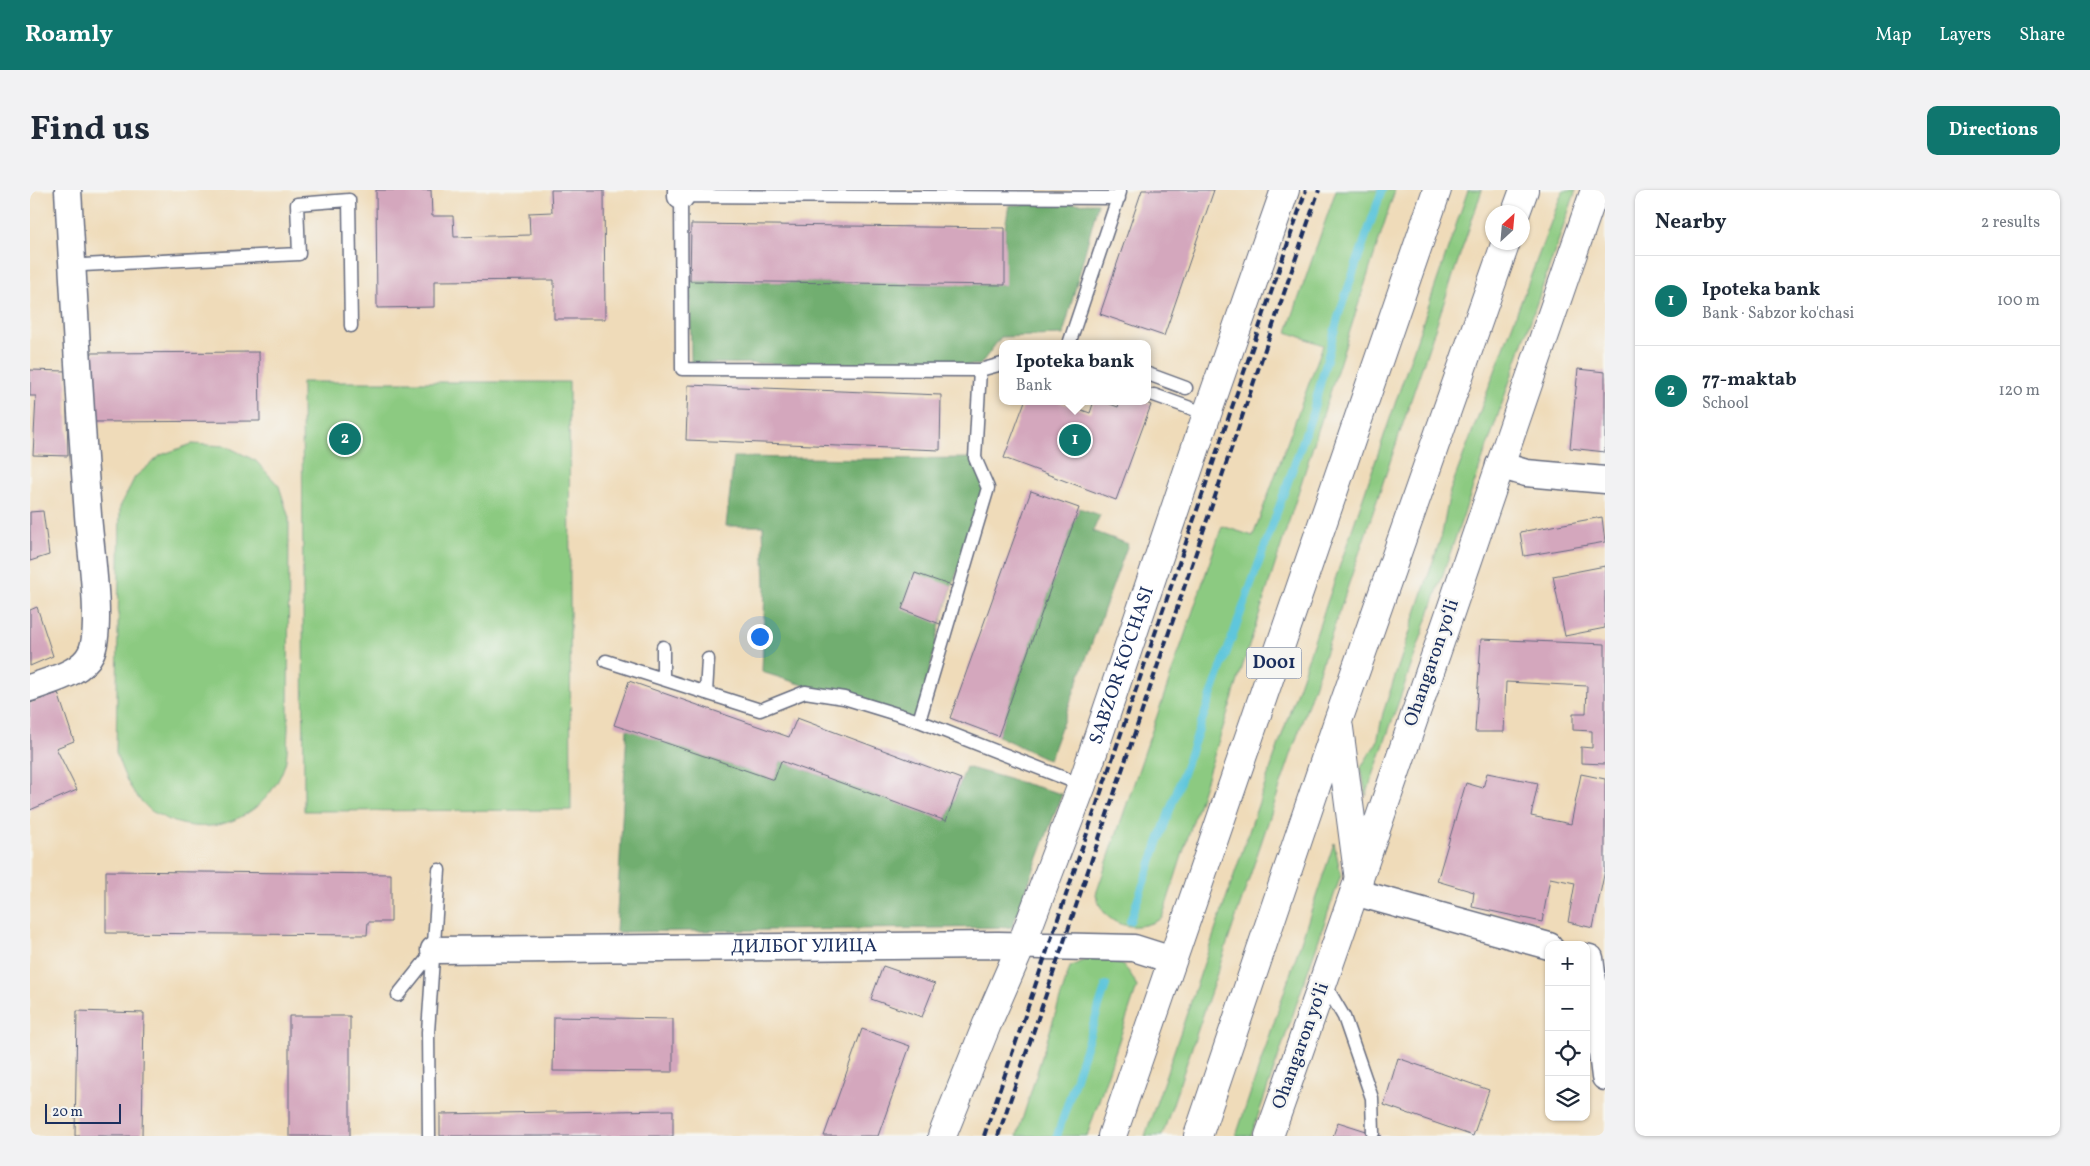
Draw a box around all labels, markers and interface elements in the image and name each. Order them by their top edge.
text: Roamly [25,18,113,52]
text: Map [1875,23,1911,48]
text: Layers [1939,23,1991,48]
text: Share [2019,23,2065,48]
text: Find us [30,106,150,154]
button: Directions [1927,106,2060,155]
north arrow [1485,205,1530,250]
text: Nearby [1655,208,1726,237]
text: 2 results [1981,212,2040,234]
text: Ipoteka bank [1702,277,1820,303]
text: 1 [1668,290,1674,312]
text: 100 m [1997,290,2040,312]
text: Bank · Sabzor ko'chasi [1702,303,1854,325]
popup [999,340,1151,405]
text: Ipoteka bank [1016,349,1134,375]
text: 77-maktab [1702,367,1797,393]
text: Bank [1016,375,1052,397]
text: 2 [1667,380,1675,402]
text: 120 m [1998,380,2040,402]
text: School [1702,393,1749,415]
pin: 2 [329,420,361,458]
pin: 1 [1059,421,1091,459]
street label: SABZOR KO'CHASI [1084,583,1161,748]
street label: Ohangaron yoʻli [1398,596,1466,730]
your location [747,624,773,650]
road number: D001 [1246,648,1302,678]
street label: ДИЛБОГ УЛИЦА [731,933,877,960]
map controls [1545,941,1590,1121]
button: + [1545,941,1590,986]
street label: Ohangaron yoʻli [1266,979,1336,1113]
button: − [1545,986,1590,1031]
button: locate [1545,1031,1590,1076]
button: layers [1545,1076,1590,1121]
scale bar [45,1101,121,1124]
text: 20 m [52,1103,83,1122]

